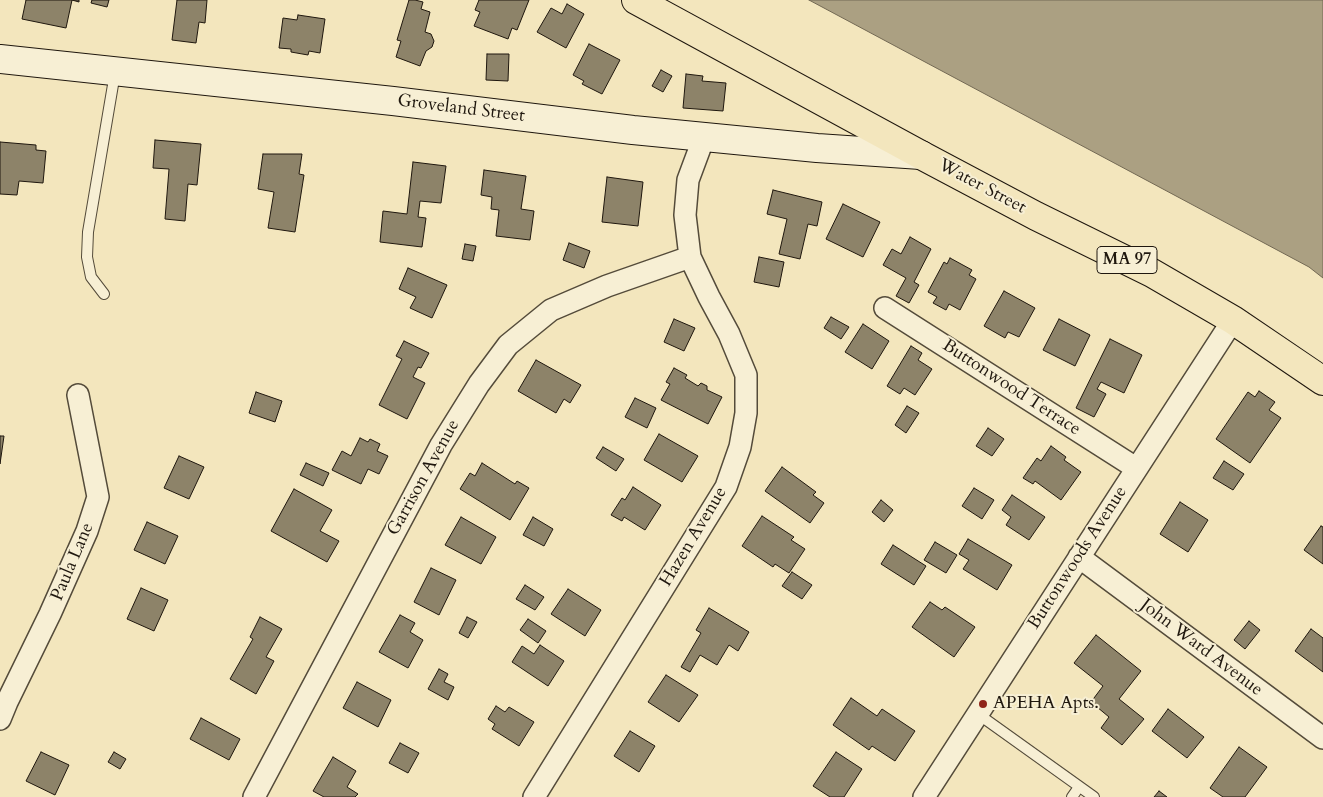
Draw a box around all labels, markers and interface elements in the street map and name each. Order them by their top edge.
street label: Groveland Street [396,90,526,128]
street label: Water Street [934,155,1030,219]
road number: MA 97 [1097,246,1157,274]
street label: Buttonwood Terrace [938,335,1084,441]
street label: Garrison Avenue [383,416,465,540]
street label: Buttonwoods Avenue [1024,482,1132,634]
street label: Hazen Avenue [656,483,732,591]
street label: Paula Lane [47,520,99,604]
street label: John Ward Avenue [1135,595,1267,701]
place label: APEHA Apts. [993,693,1099,715]
marker: APEHA Apts. [977,698,989,710]

